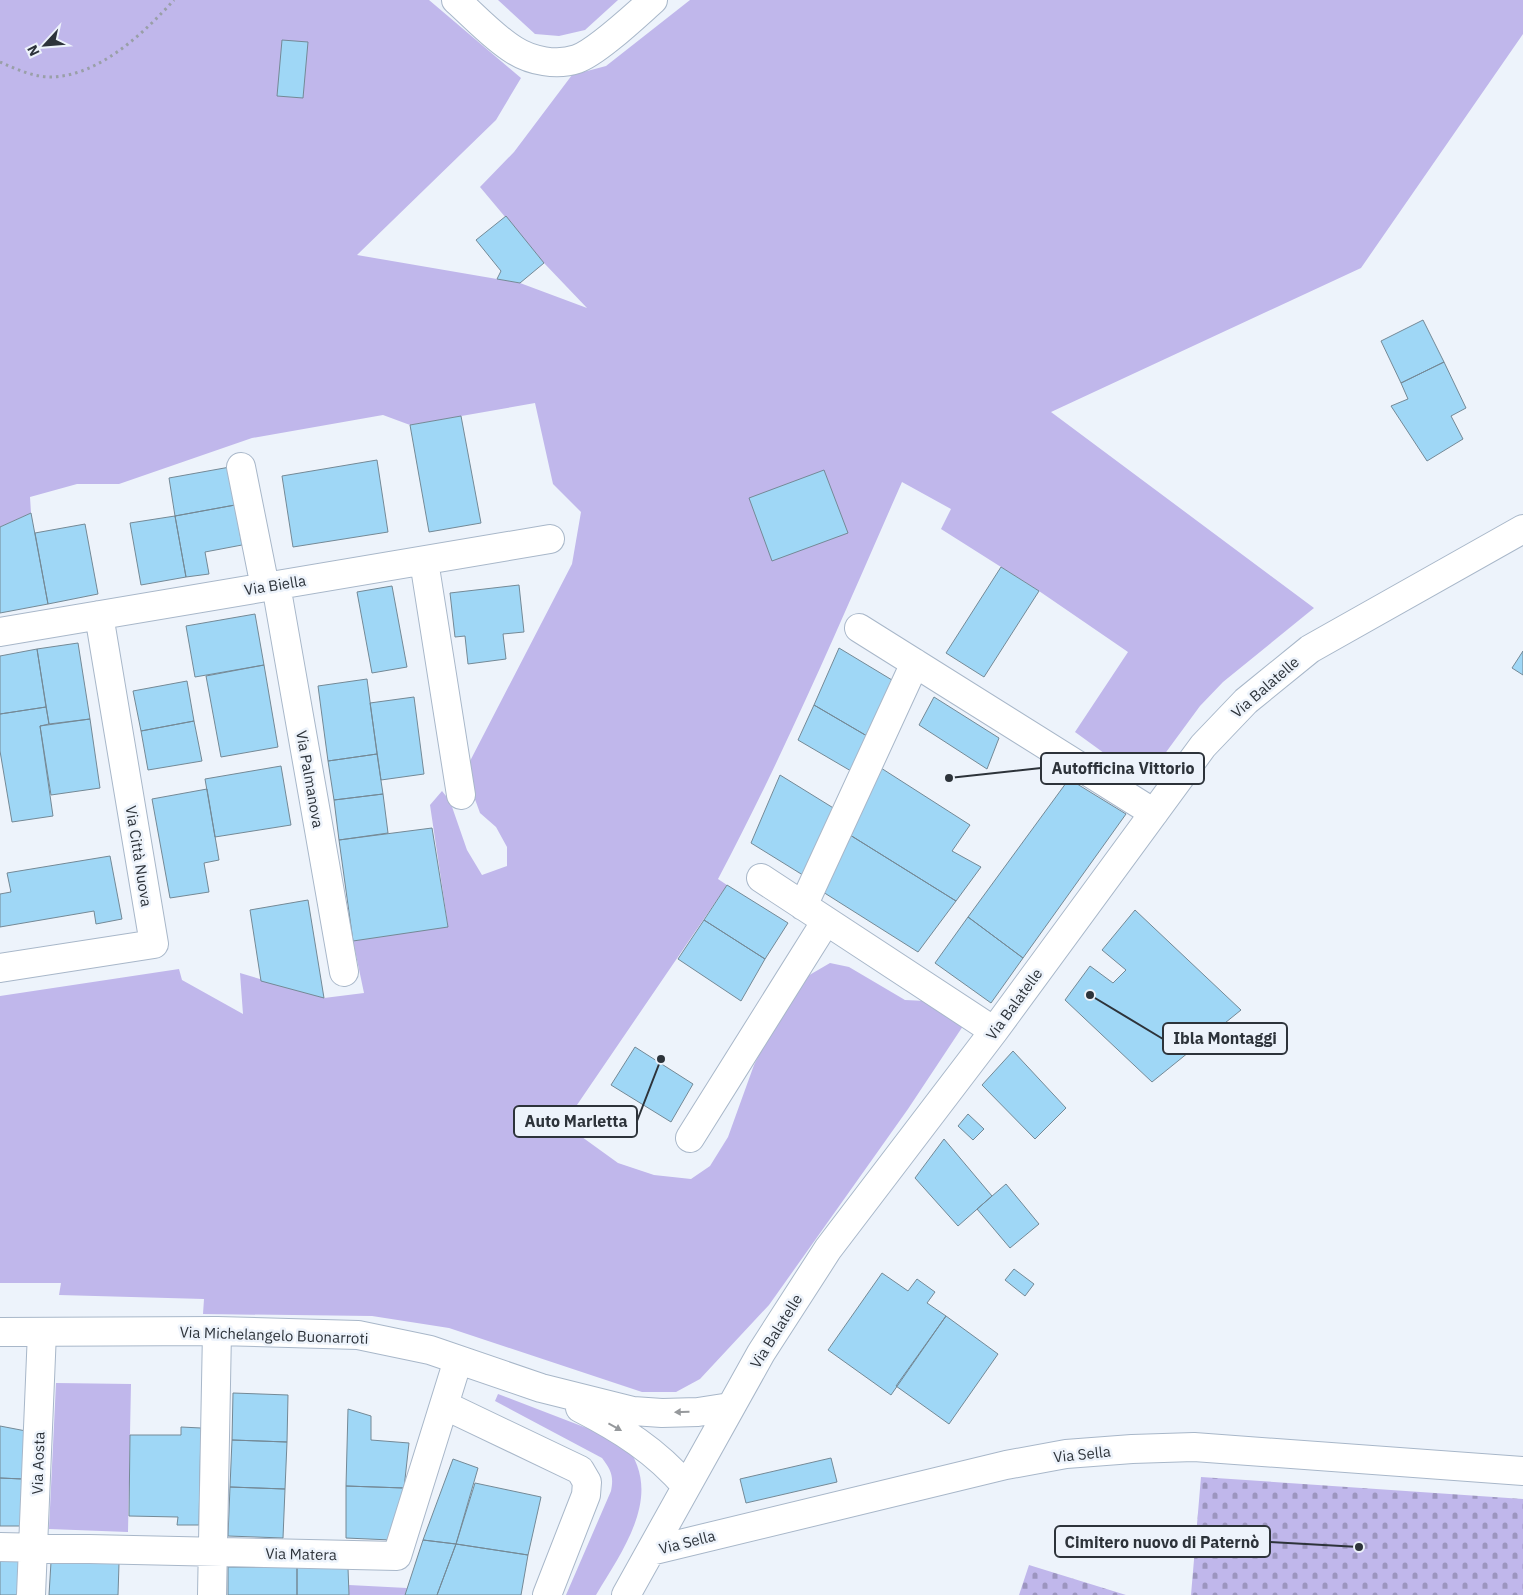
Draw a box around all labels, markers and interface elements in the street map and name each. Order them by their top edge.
north arrow [20,20,70,70]
text: N [23,42,44,59]
street label: Via Biella [243,571,307,599]
street label: Via Balatelle [1227,652,1303,722]
street label: Via Palmanova [292,729,328,829]
callout: Autofficina Vittorio [1041,753,1204,784]
text: Autofficina Vittorio [1051,758,1195,778]
street label: Via Città Nuova [122,804,156,908]
street label: Via Balatelle [982,964,1046,1044]
callout: Ibla Montaggi [1163,1023,1287,1054]
text: Ibla Montaggi [1173,1028,1277,1048]
callout: Auto Marletta [514,1106,637,1137]
text: Auto Marletta [524,1111,628,1131]
street label: Via Balatelle [746,1290,806,1372]
street label: Via Michelangelo Buonarroti [179,1322,369,1348]
one-way arrow [674,1409,690,1417]
one-way arrow [609,1422,622,1431]
street label: Via Aosta [27,1431,49,1495]
street label: Via Sella [1052,1442,1112,1466]
street label: Via Sella [657,1526,717,1558]
callout: Cimitero nuovo di Paternò [1055,1526,1270,1557]
text: Cimitero nuovo di Paternò [1065,1532,1259,1552]
street label: Via Matera [265,1544,337,1564]

